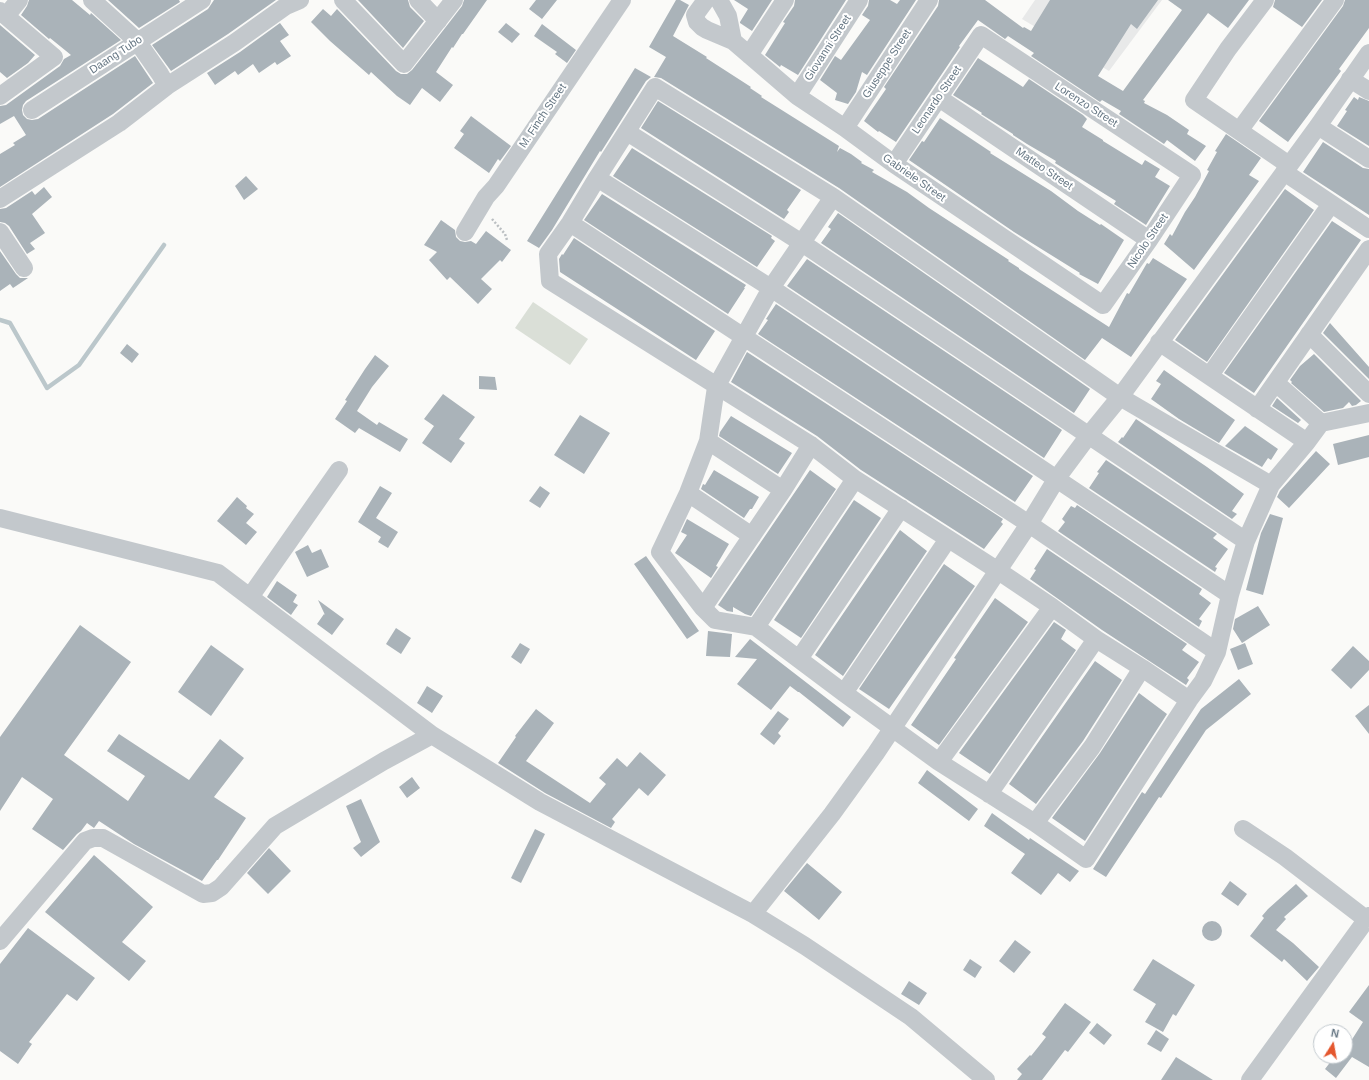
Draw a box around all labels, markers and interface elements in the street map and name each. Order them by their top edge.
street label: Giovanni Street [802,13,854,83]
street label: Giuseppe Street [860,27,914,101]
street label: Daang Tubo [87,33,145,77]
street label: Leonardo Street [909,64,965,136]
street label: Lorenzo Street [1052,80,1120,130]
street label: M. Finch Street [517,81,569,151]
street label: Matteo Street [1013,145,1075,193]
street label: Gabriele Street [880,151,948,205]
street label: Nicolo Street [1125,211,1171,271]
north arrow [1313,1024,1353,1064]
text: N [1330,1027,1340,1040]

